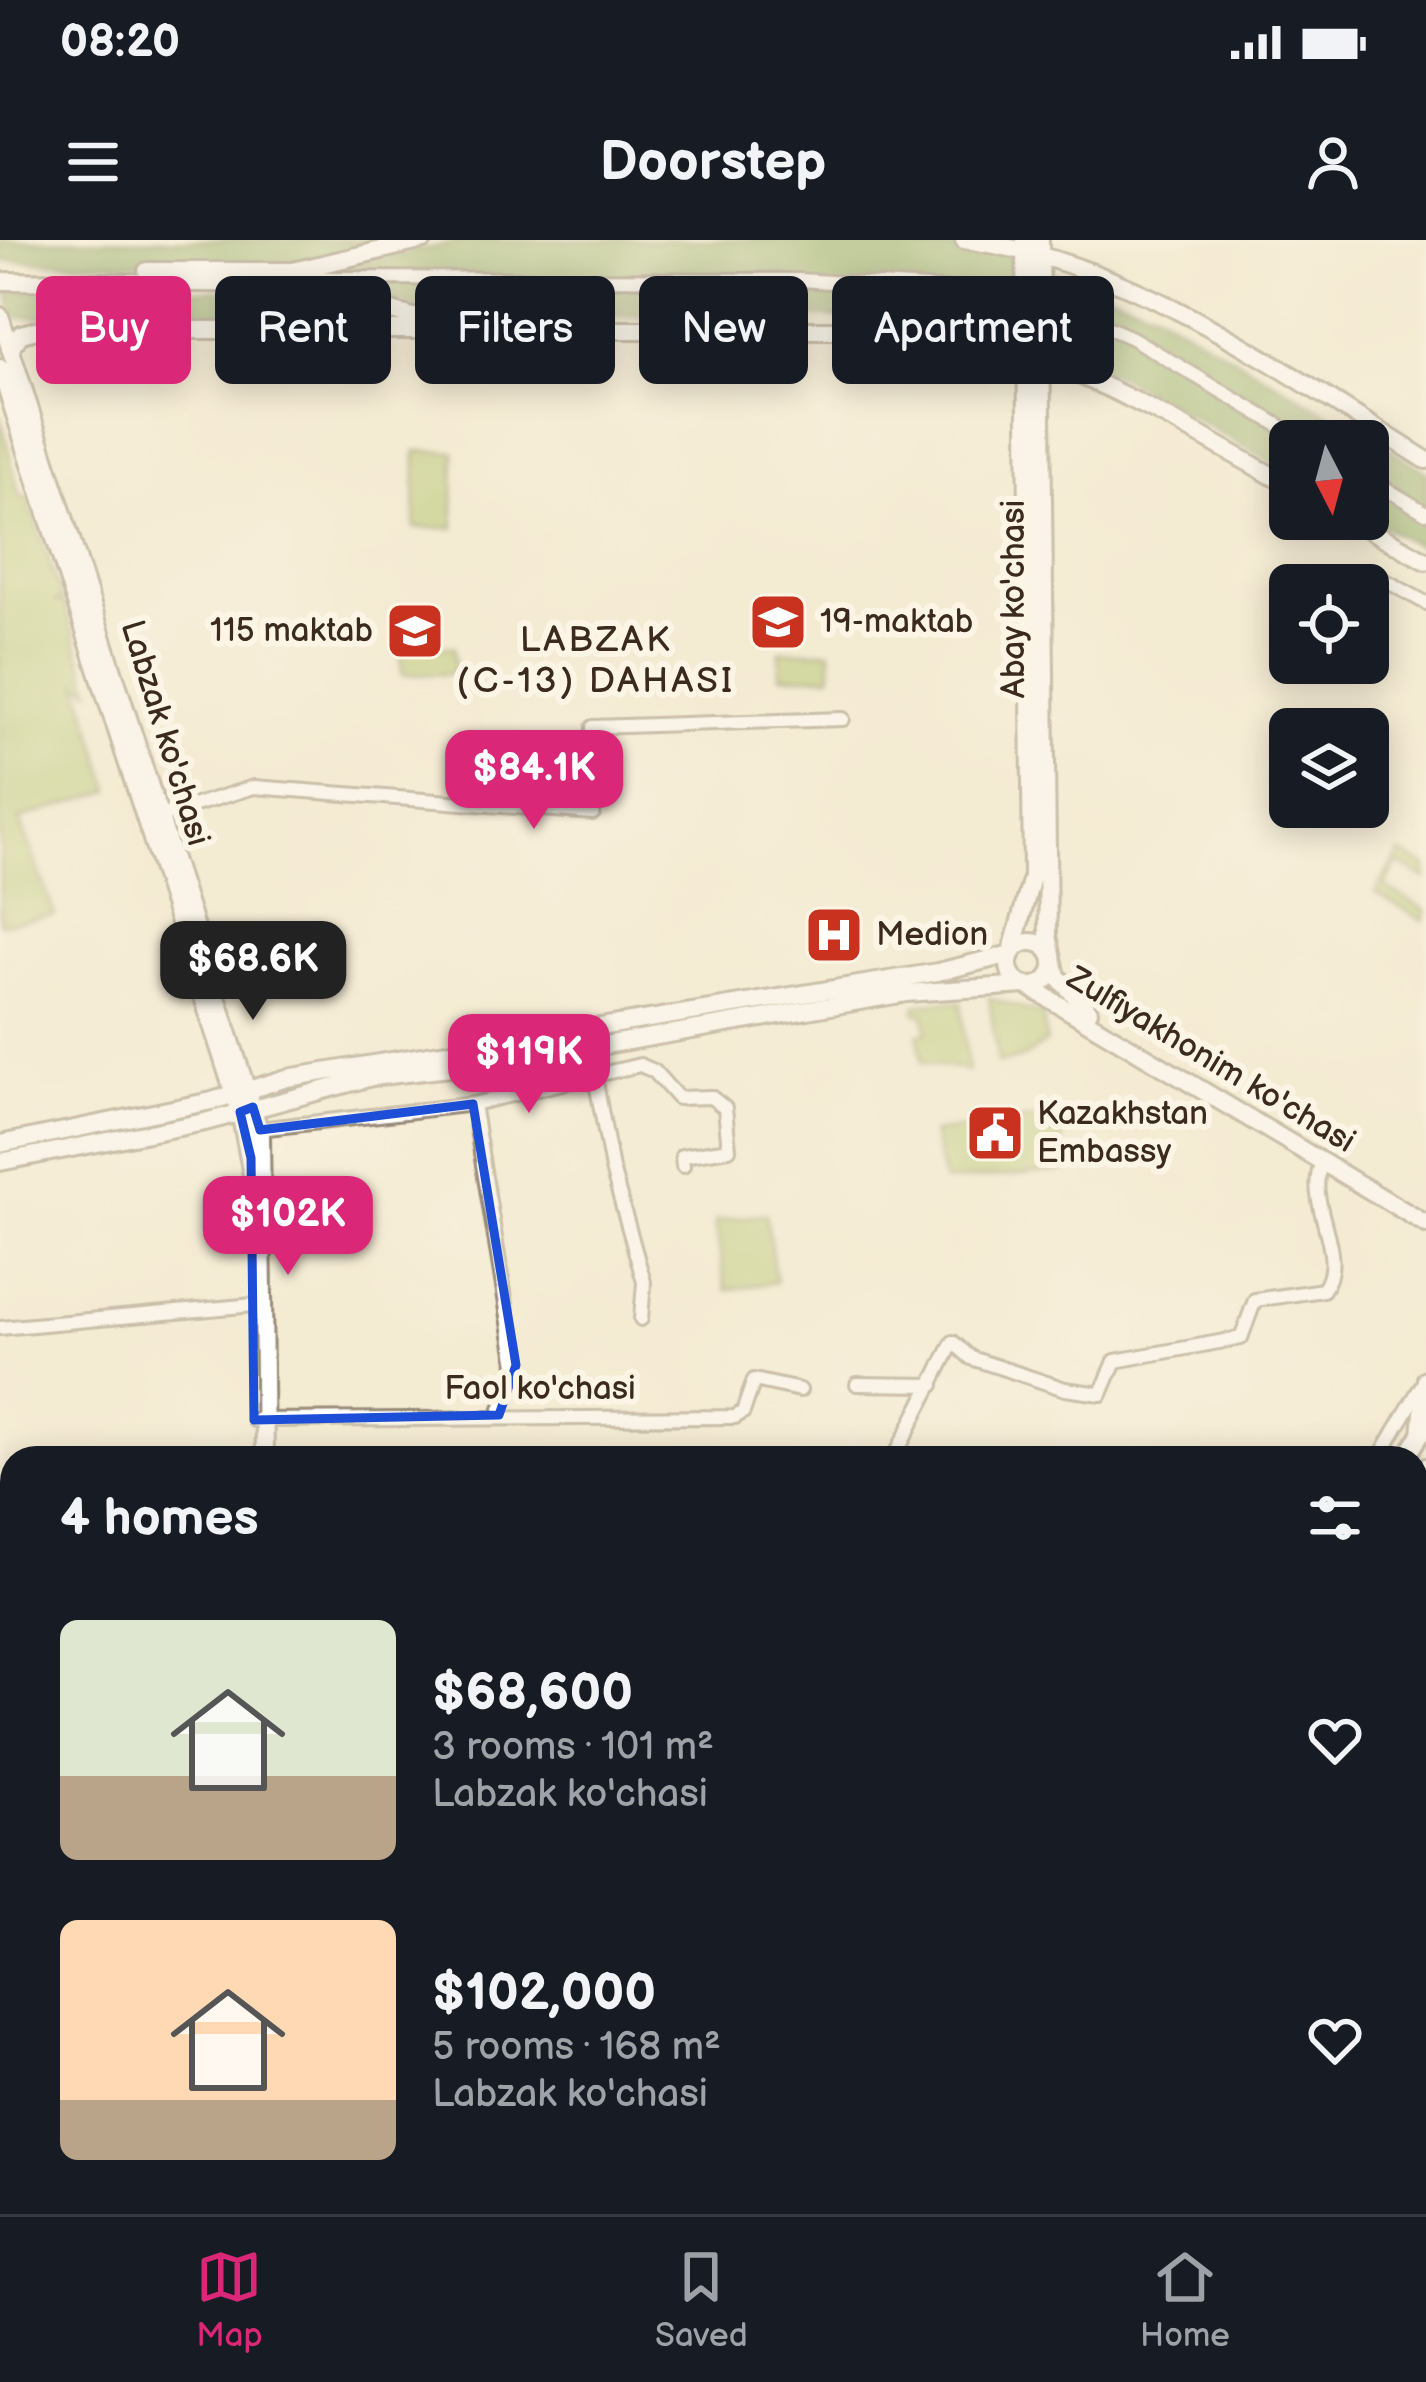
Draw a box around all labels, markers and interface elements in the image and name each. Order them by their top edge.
text: 08:20 [60,15,180,70]
icon: menu [60,129,126,195]
icon: person [1300,129,1366,195]
text: Doorstep [600,130,826,195]
chip: Buy [36,276,191,384]
chip: Rent [215,276,391,384]
chip: Filters [415,276,615,384]
chip: New [639,276,808,384]
chip: Apartment [832,276,1114,384]
north arrow [1269,420,1389,540]
map controls [1269,420,1389,828]
street label: Abay ko'chasi [994,500,1034,698]
button: locate [1269,564,1389,684]
school or university icon: 19-maktab [747,591,809,653]
school or university icon: 115 maktab [384,600,446,662]
place label: 19-maktab [820,602,973,642]
place label: 115 maktab [210,611,373,651]
street label: Labzak ko'chasi [112,616,218,850]
district label: LABZAK (C-13) DAHASI [457,619,735,703]
button: layers [1269,708,1389,828]
pin: $84.1K [436,730,632,832]
text: $84.1K [472,745,596,792]
hospital icon: Medion [803,904,865,966]
place label: Medion [876,915,988,955]
pin: $68.6K [155,921,351,1023]
text: $68.6K [187,936,319,983]
street label: Zulfiyakhonim ko'chasi [1059,958,1362,1162]
pin: $119K [445,1014,613,1116]
text: $119K [475,1029,583,1076]
place label: Kazakhstan Embassy [1037,1094,1208,1172]
public building icon: Kazakhstan Embassy [964,1102,1026,1164]
pin: $102K [204,1176,372,1278]
text: $102K [230,1191,346,1238]
street label: Faol ko'chasi [444,1369,636,1409]
icon: filters [1302,1485,1368,1551]
text: 4 homes [60,1488,259,1549]
text: $68,600 [432,1663,633,1724]
icon: home [156,1668,300,1812]
icon: heart [1302,1707,1368,1773]
text: 3 rooms · 101 m² [432,1724,714,1771]
text: Labzak ko'chasi [432,1771,708,1818]
text: $102,000 [432,1963,656,2024]
icon: home [156,1968,300,2112]
icon: heart [1302,2007,1368,2073]
text: 5 rooms · 168 m² [432,2024,721,2071]
text: Labzak ko'chasi [432,2071,708,2118]
tab: Map [196,2244,263,2356]
tab: Saved [655,2244,748,2356]
tab: Home [1140,2244,1230,2356]

